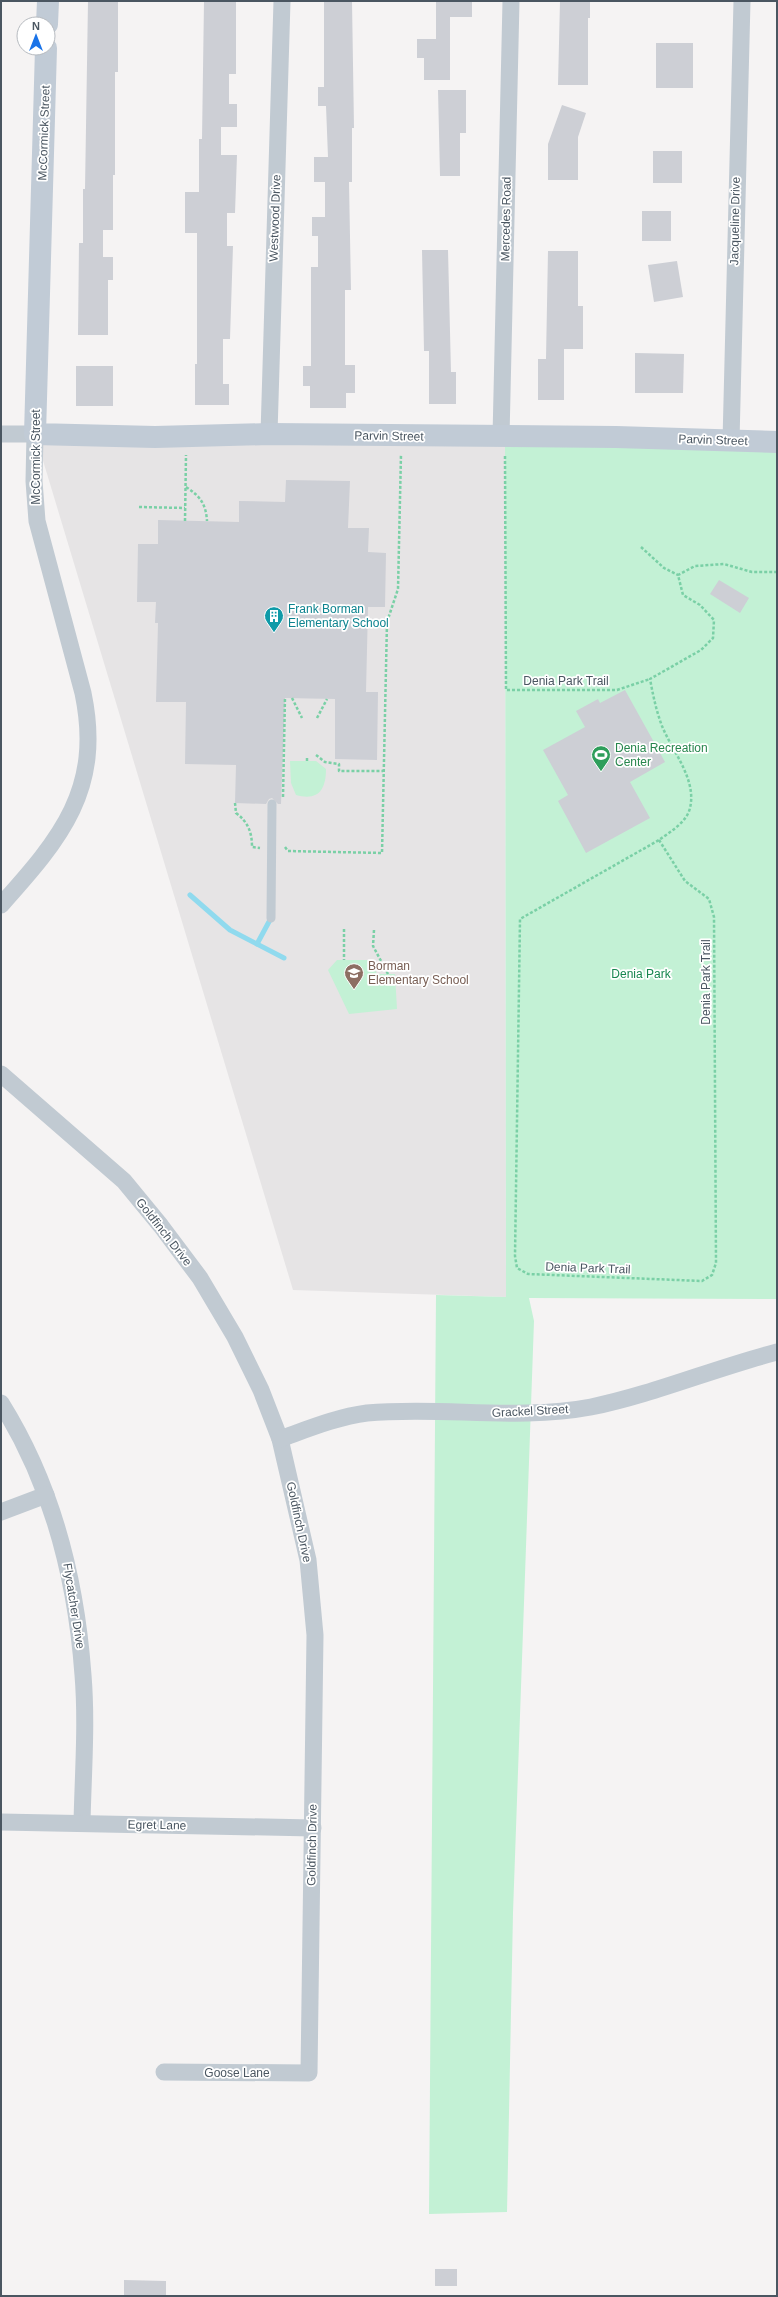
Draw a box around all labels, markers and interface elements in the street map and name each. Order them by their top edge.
north arrow [16,16,56,56]
text: N [32,20,40,32]
street label: McCormick Street [35,84,53,181]
street label: Westwood Drive [266,174,284,262]
street label: Jacqueline Drive [727,176,743,265]
street label: Mercedes Road [498,177,514,261]
street label: McCormick Street [29,409,43,505]
street label: Parvin Street [354,428,424,444]
street label: Parvin Street [678,432,749,448]
place label: Frank Borman Elementary School [288,602,389,630]
building icon: Frank Borman Elementary School [263,605,285,633]
street label: Denia Park Trail [523,674,609,688]
place label: Denia Recreation Center [615,741,708,769]
sports icon: Denia Recreation Center [590,744,612,772]
street label: Denia Park Trail [699,939,713,1025]
place label: Borman Elementary School [368,959,469,987]
school or university icon: Borman Elementary School [343,962,365,990]
park label: Denia Park [611,967,672,981]
street label: Goldfinch Drive [133,1195,195,1269]
street label: Denia Park Trail [545,1260,631,1276]
street label: Grackel Street [491,1402,569,1420]
street label: Goldfinch Drive [284,1480,314,1564]
street label: Flycatcher Drive [60,1562,88,1650]
street label: Goldfinch Drive [304,1804,320,1886]
street label: Egret Lane [128,1817,187,1833]
street label: Goose Lane [204,2066,270,2080]

